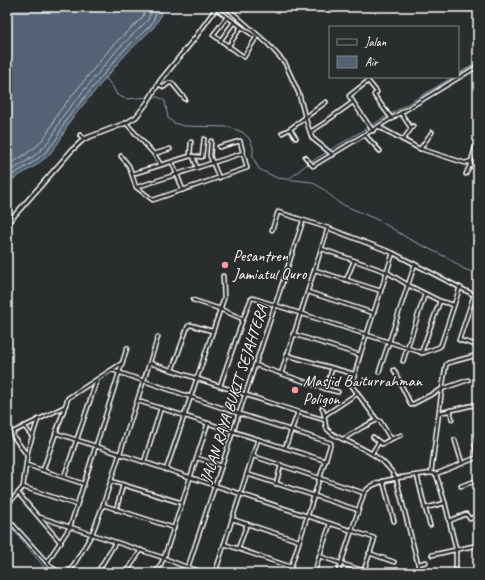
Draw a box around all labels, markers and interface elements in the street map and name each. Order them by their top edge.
legend [329,26,459,78]
text: Jalan [364,34,387,50]
text: Air [365,54,379,70]
place label: Pesantren Jamiatul Quro [232,246,308,284]
marker: Pesantren Jamiatul Quro [220,260,230,270]
street label: JALAN RAYA BUKIT SEJAHTERA [195,302,273,486]
place label: Masjid Baiturrahman Poligon [303,371,423,409]
marker: Masjid Baiturrahman Poligon [290,385,300,395]

